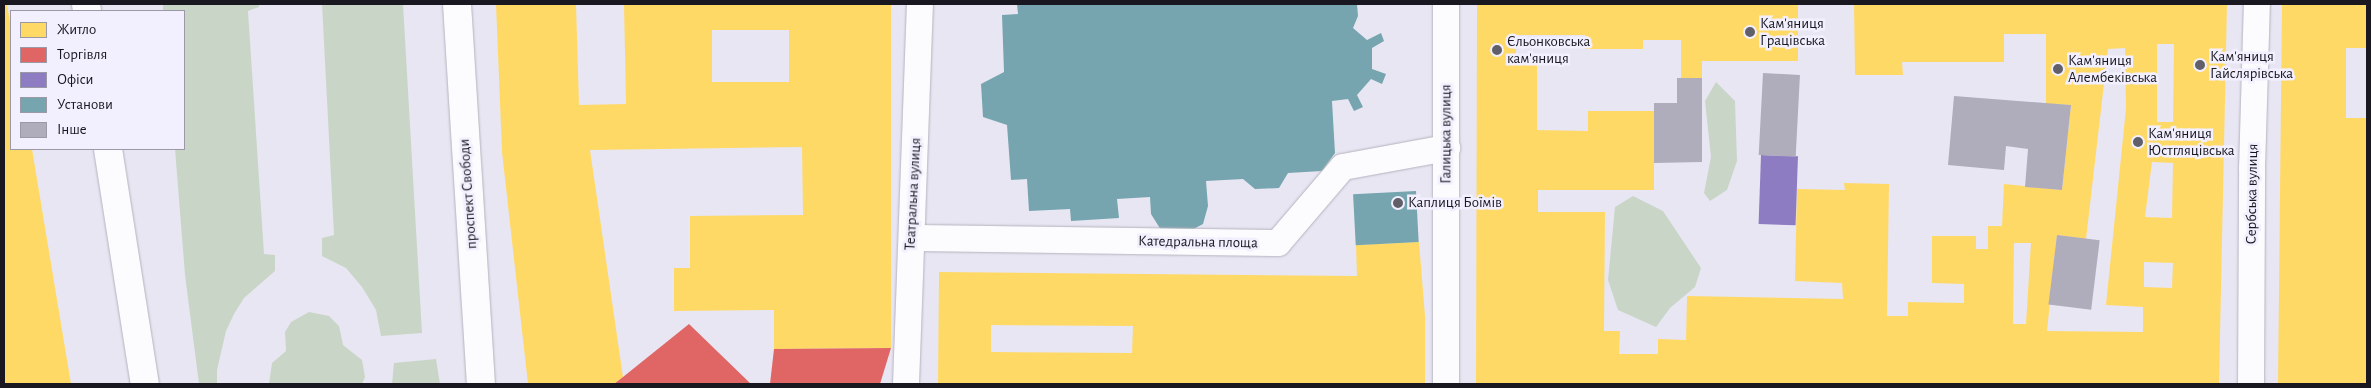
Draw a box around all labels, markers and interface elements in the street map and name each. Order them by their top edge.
legend [10,10,185,150]
place label: Кам'яниця Грацівська [1760,14,1825,49]
text: Житло [57,22,96,37]
marker: Кам'яниця Грацівська [1744,26,1756,38]
place label: Єльонковська кам'яниця [1507,32,1590,67]
marker: Єльонковська кам'яниця [1491,44,1503,56]
text: Торгівля [57,47,107,62]
place label: Кам'яниця Гайслярівська [2210,47,2293,82]
place label: Кам'яниця Алембеківська [2068,51,2157,86]
marker: Кам'яниця Гайслярівська [2194,59,2206,71]
marker: Кам'яниця Алембеківська [2052,63,2064,75]
text: Офіси [57,72,94,87]
street label: Галицька вулиця [1437,84,1455,184]
text: Установи [57,97,113,112]
text: Інше [57,122,87,137]
place label: Кам'яниця Юстгляцівська [2148,124,2235,159]
marker: Кам'яниця Юстгляцівська [2132,136,2144,148]
street label: Театральна вулиця [901,137,925,251]
street label: проспект Свободи [455,138,481,250]
street label: Сербська вулиця [2242,143,2262,245]
place label: Каплиця Боїмів [1408,194,1502,212]
marker: Каплиця Боїмів [1392,197,1404,209]
street label: Катедральна площа [1138,232,1258,252]

